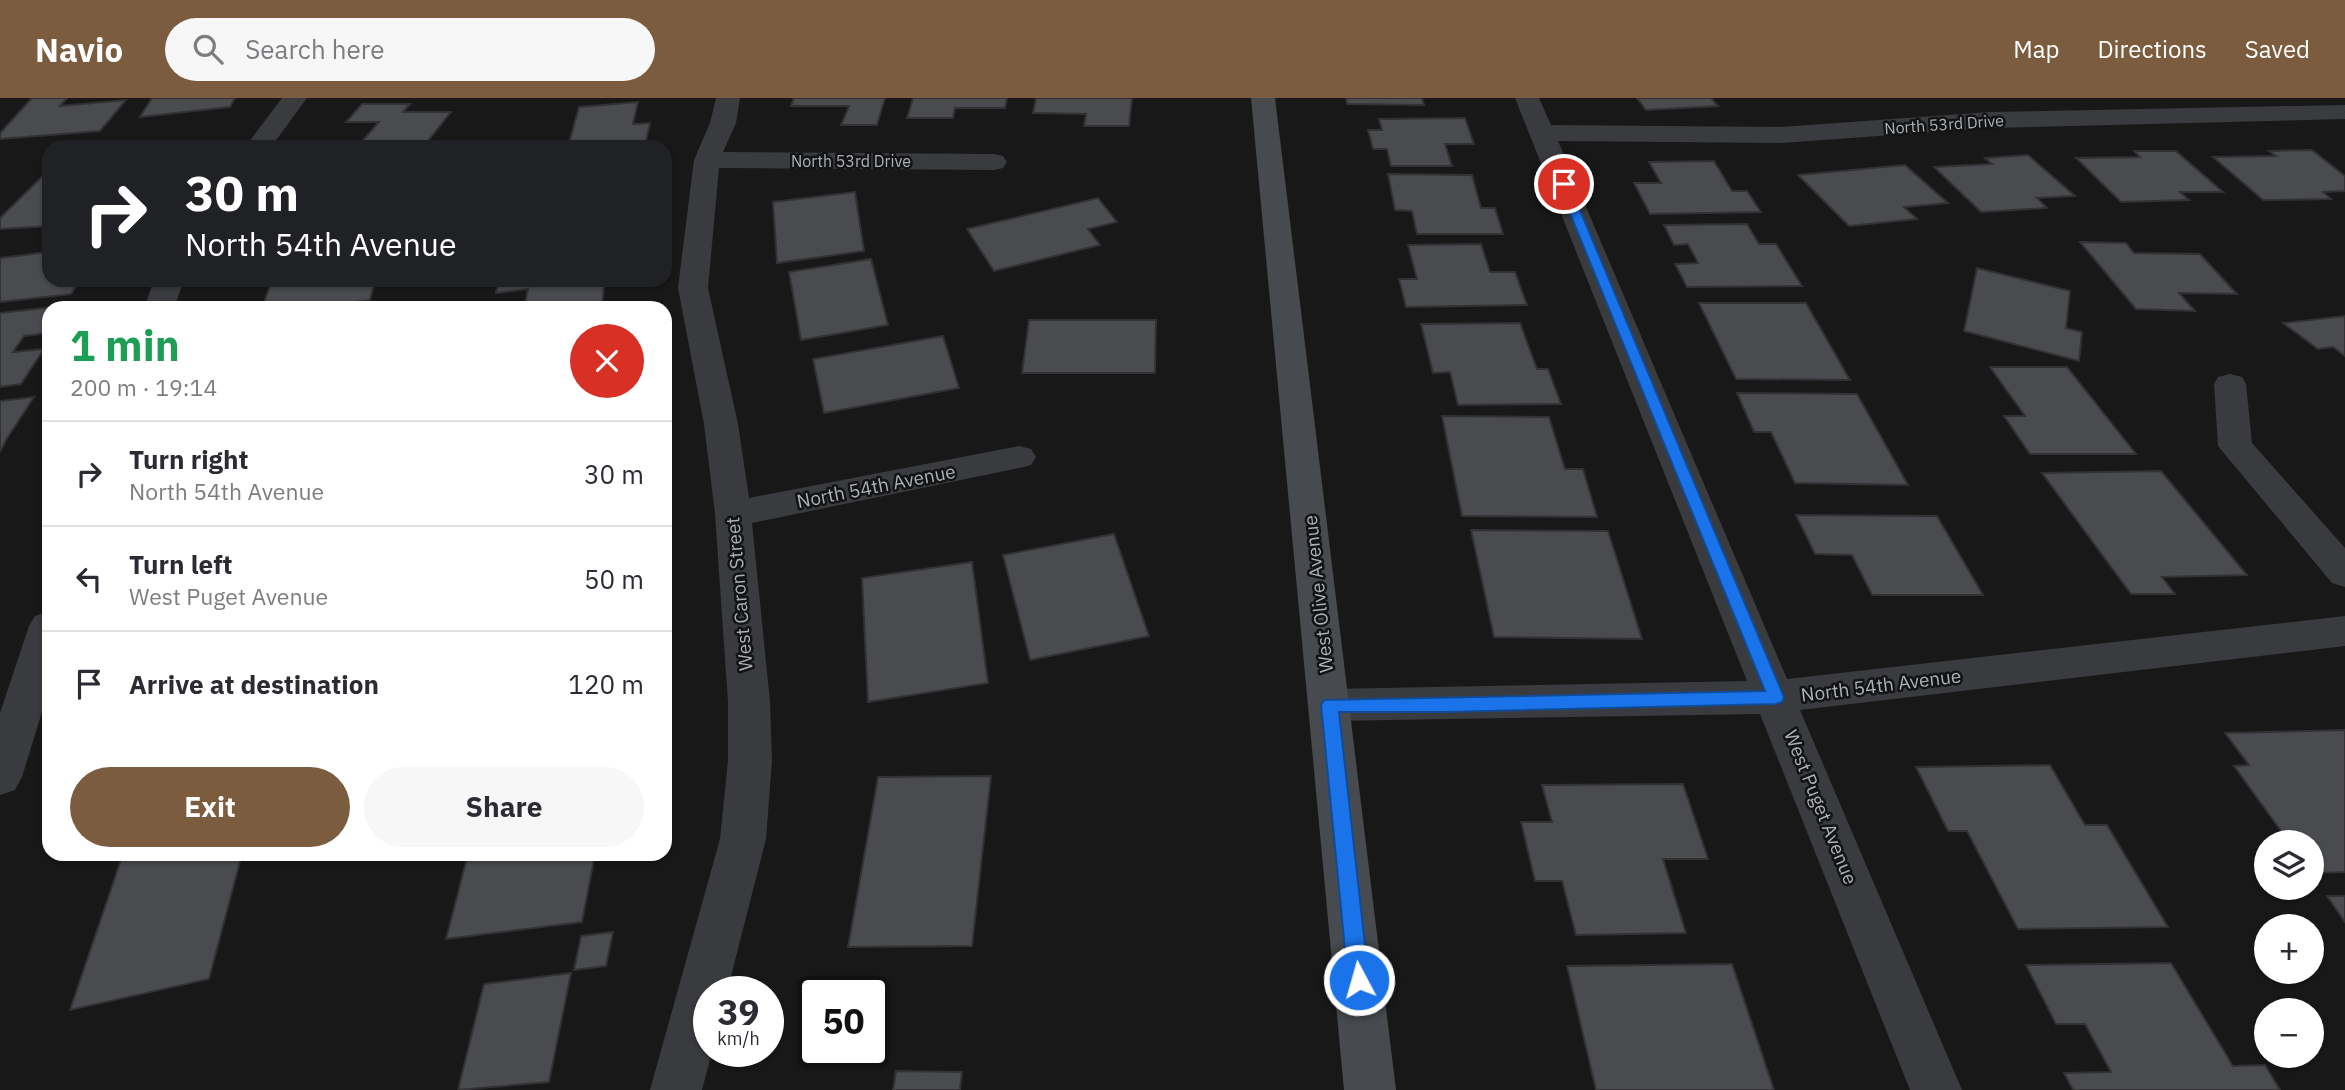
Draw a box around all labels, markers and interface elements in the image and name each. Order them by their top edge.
search box [165,18,655,81]
text: Navio [35,28,123,71]
icon: search [189,30,227,68]
text: Search here [245,32,385,66]
text: Map [2013,33,2059,65]
text: Directions [2097,33,2207,65]
text: Saved [2245,33,2310,65]
street label: North 53rd Drive [1884,110,2005,138]
street label: North 53rd Drive [791,151,911,171]
pin [1534,154,1594,214]
text: 30 m [185,161,299,224]
icon: arrive [1545,165,1583,203]
icon: right [70,168,161,259]
text: North 54th Avenue [185,223,457,265]
text: 1 min [70,318,180,373]
button: close [570,324,644,398]
text: 200 m · 19:14 [70,372,217,402]
text: Turn right [129,442,248,476]
icon: right [70,455,108,493]
text: 30 m [584,457,644,491]
street label: North 54th Avenue [795,459,957,513]
text: North 54th Avenue [129,476,324,506]
street label: West Olive Avenue [1298,514,1338,674]
street label: West Caron Street [720,516,758,672]
text: Turn left [129,547,232,581]
icon: left [70,560,108,598]
text: 50 m [584,562,644,596]
text: West Puget Avenue [129,581,328,611]
street label: North 54th Avenue [1800,663,1962,707]
icon: arrive [70,665,108,703]
text: Arrive at destination [129,667,379,701]
text: 120 m [568,667,644,701]
street label: West Puget Avenue [1779,726,1863,888]
button: Exit [70,767,350,847]
button: Share [364,767,644,847]
map controls [2254,830,2324,1068]
button: layers [2254,830,2324,900]
button: + [2254,914,2324,984]
position arrow [1322,943,1396,1017]
speed limit sign: 50 [798,976,889,1067]
text: 39 [717,989,760,1035]
button: − [2254,998,2324,1068]
text: km/h [717,1027,760,1050]

